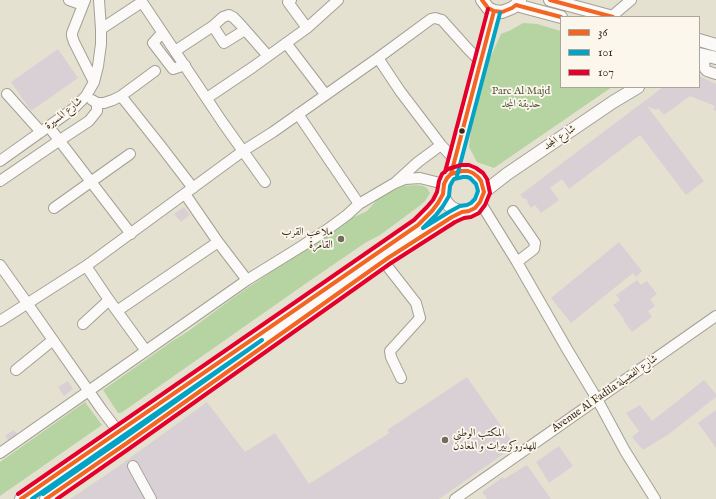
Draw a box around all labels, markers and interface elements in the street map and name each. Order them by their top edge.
legend [560,16,700,88]
text: 36 [598,25,608,40]
text: 101 [598,45,613,60]
text: 107 [598,65,614,80]
park label: Parc Al Majd حديقة المجد [492,85,550,111]
street label: شارع المسيرة [43,95,85,133]
street label: شارع المجد [541,122,579,154]
unlabelled marker [457,126,467,136]
place label: ملاعب القرب القامرة [281,226,333,252]
marker: ملاعب القرب القامرة [336,234,346,244]
street label: Avenue Al Fadila شارع الفضيلة [549,352,661,436]
place label: المكتب الوطني للهدروكربيرات و المعادن [453,427,536,453]
marker: المكتب الوطني للهدروكربيرات و المعادن [440,435,450,445]

